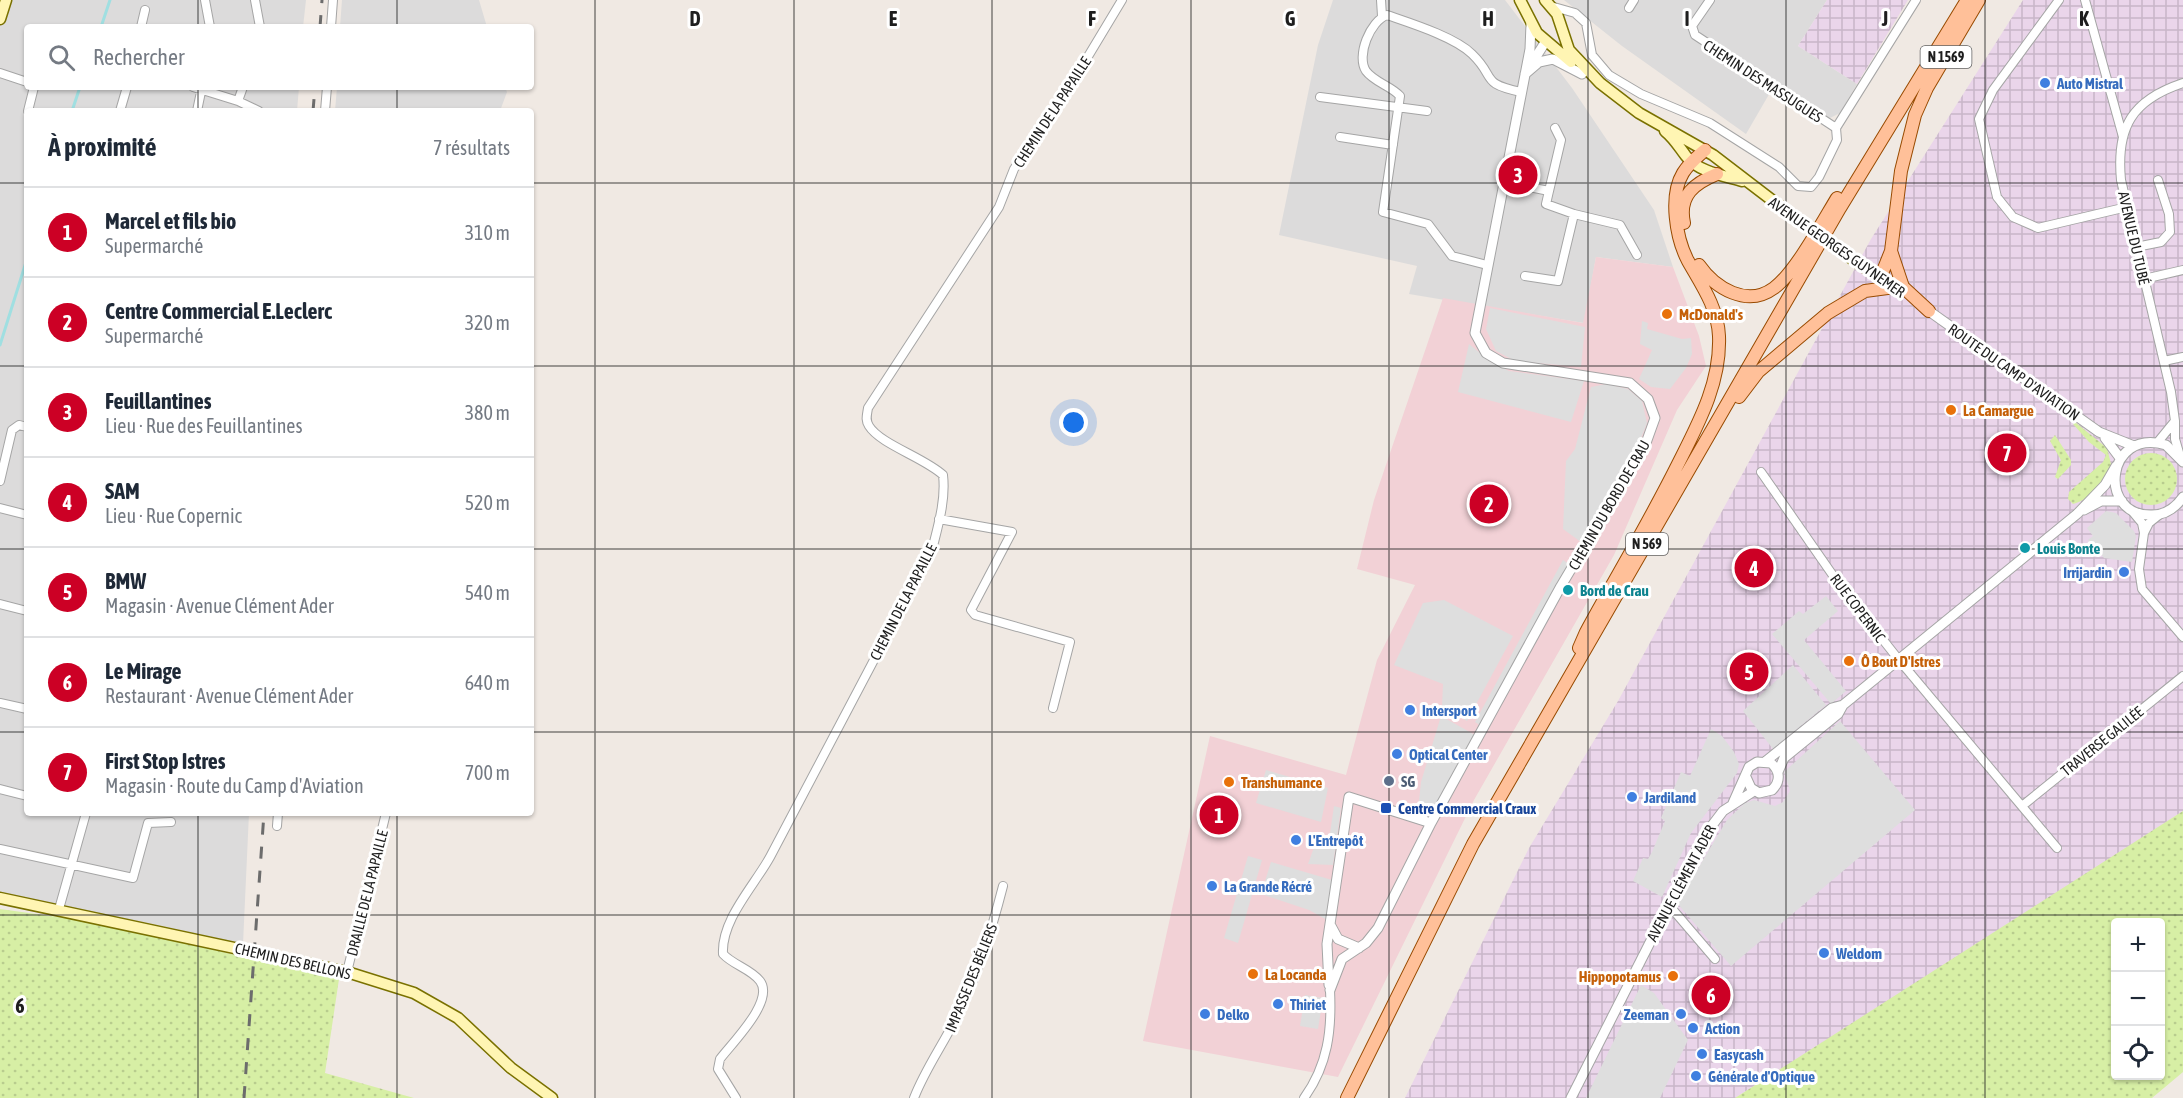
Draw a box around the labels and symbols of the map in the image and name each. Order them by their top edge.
text: D [689,7,701,30]
text: E [889,7,898,30]
text: F [1088,7,1096,30]
text: G [1285,7,1296,30]
text: H [1482,7,1494,30]
text: I [1684,7,1690,30]
text: J [1881,7,1888,30]
text: K [2079,7,2089,30]
street label: CHEMIN DES MASSUGUES [1700,36,1826,126]
road number: N 1569 [1920,46,1972,68]
street label: CHEMIN DE LA PAPAILLE [1010,53,1095,171]
place label: Auto Mistral [2056,75,2124,92]
marker: Auto Mistral [2038,76,2052,90]
pin: 3 [1498,152,1538,198]
street label: AVENUE DU TUBÉ [2115,190,2153,287]
street label: AVENUE GEORGES GUYNEMER [1765,193,1909,301]
place label: McDonald's [1679,306,1744,323]
marker: McDonald's [1660,307,1674,321]
street label: ROUTE DU CAMP D'AVIATION [1945,320,2083,424]
place label: La Camargue [1963,402,2034,419]
marker: La Camargue [1944,403,1958,417]
your location [1059,408,1088,437]
pin: 7 [1988,430,2026,476]
street label: CHEMIN DU BORD DE CRAU [1565,437,1653,573]
pin: 2 [1470,482,1508,526]
road number: N 569 [1626,533,1668,555]
street label: CHEMIN DE LA PAPAILLE [866,540,940,663]
place label: Louis Bonte [2037,540,2101,557]
marker: Louis Bonte [2018,541,2032,555]
pin: 4 [1734,546,1774,590]
place label: Irrijardin [2063,564,2112,581]
marker: Irrijardin [2117,565,2131,579]
street label: RUE COPERNIC [1827,571,1889,646]
place label: Bord de Crau [1580,582,1649,599]
marker: Bord de Crau [1561,583,1575,597]
pin: 5 [1730,650,1768,694]
place label: Ô Bout D'Istres [1861,653,1941,670]
marker: Ô Bout D'Istres [1842,654,1856,668]
place label: Intersport [1422,702,1477,719]
street label: TRAVERSE GALILÉE [2058,702,2147,779]
marker: Intersport [1403,703,1417,717]
place label: Optical Center [1409,746,1488,763]
marker: Optical Center [1390,747,1404,761]
place label: SG [1401,773,1415,790]
place label: Transhumance [1241,774,1322,791]
marker: SG [1382,774,1396,788]
marker: Transhumance [1222,775,1236,789]
place label: Jardiland [1643,789,1696,806]
marker: Jardiland [1625,790,1639,804]
pin: 1 [1200,792,1238,838]
place label: Centre Commercial Craux [1398,800,1536,817]
marker: Centre Commercial Craux [1379,801,1393,815]
street label: AVENUE CLÉMENT ADER [1643,821,1719,944]
street label: DRAILLE DE LA PAPAILLE [343,828,391,958]
place label: L'Entrepôt [1308,832,1364,849]
marker: L'Entrepôt [1289,833,1303,847]
place label: La Grande Récré [1224,878,1312,895]
marker: La Grande Récré [1205,879,1219,893]
street label: IMPASSE DES BÉLIERS [941,921,1001,1035]
street label: CHEMIN DES BELLONS [233,939,353,983]
place label: Weldom [1835,945,1882,962]
marker: Weldom [1817,946,1831,960]
place label: La Locanda [1265,966,1327,983]
marker: La Locanda [1246,967,1260,981]
place label: Hippopotamus [1579,968,1662,985]
marker: Hippopotamus [1666,969,1680,983]
pin: 6 [1692,972,1730,1018]
text: 6 [15,994,25,1017]
place label: Thiriet [1290,996,1327,1013]
marker: Thiriet [1271,997,1285,1011]
place label: Delko [1217,1006,1250,1023]
place label: Zeeman [1624,1006,1669,1023]
marker: Delko [1198,1007,1212,1021]
marker: Zeeman [1674,1007,1688,1021]
place label: Action [1704,1020,1740,1037]
marker: Action [1686,1021,1700,1035]
place label: Easycash [1714,1046,1764,1063]
marker: Easycash [1695,1047,1709,1061]
place label: Générale d'Optique [1708,1068,1815,1085]
marker: Générale d'Optique [1689,1069,1703,1083]

